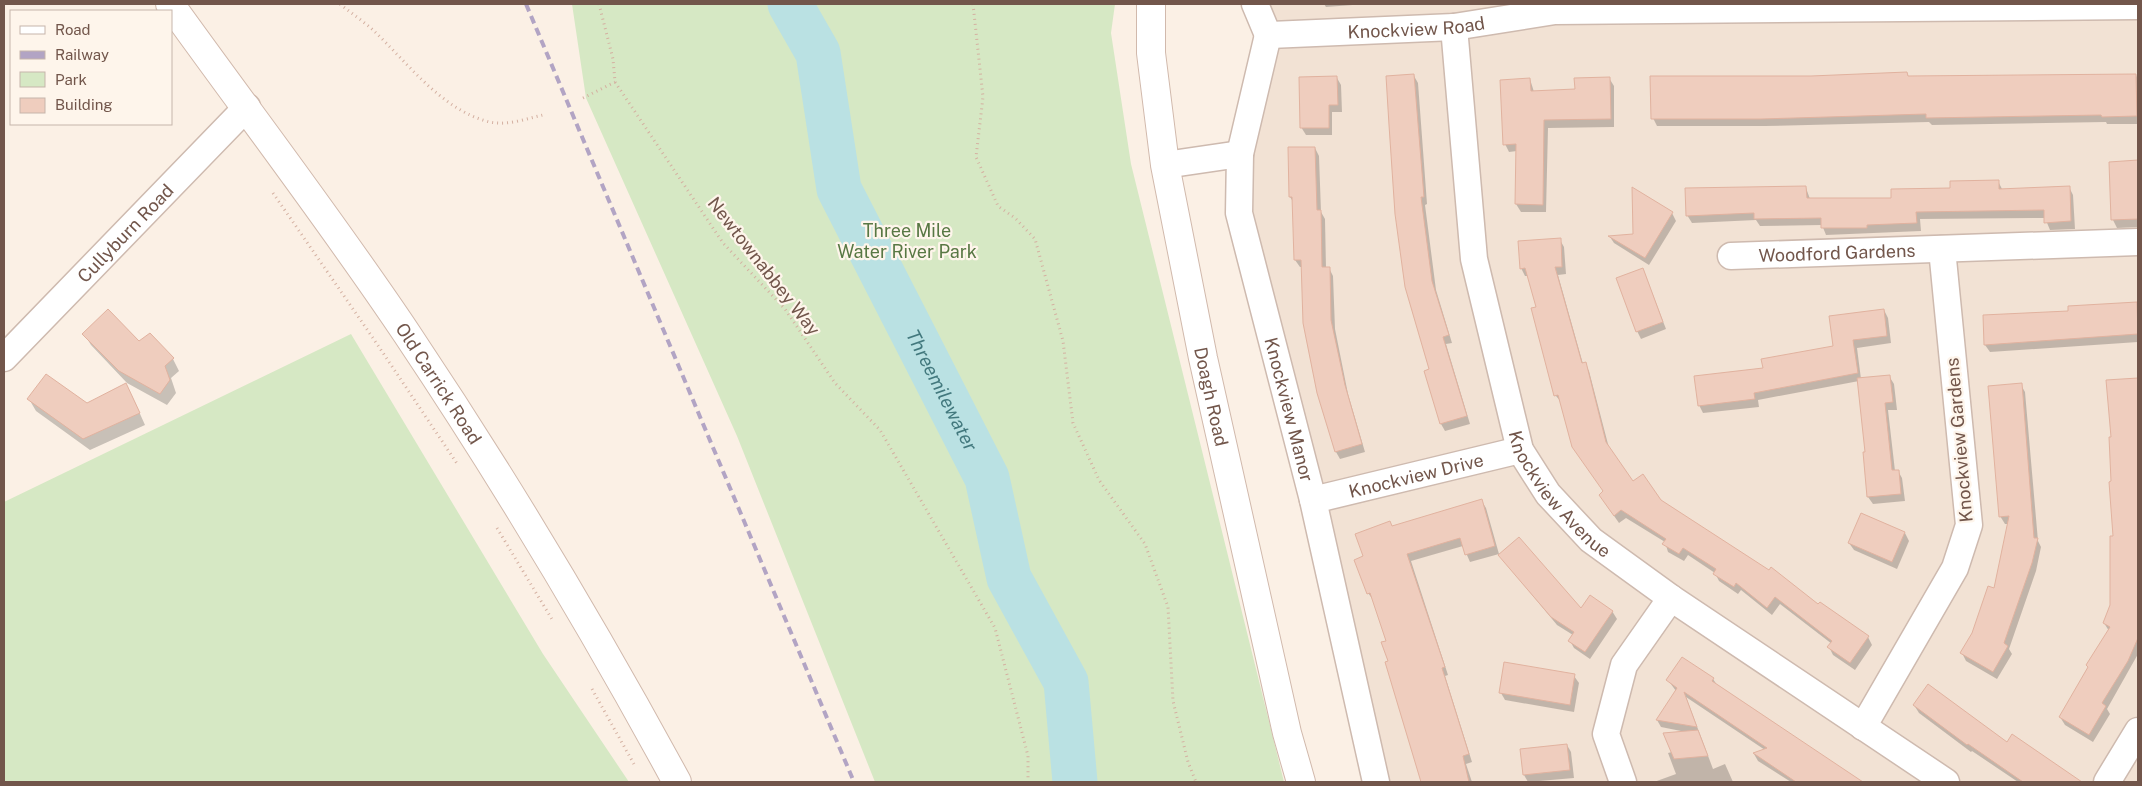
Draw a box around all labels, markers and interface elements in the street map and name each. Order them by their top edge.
legend [10,10,172,125]
street label: Knockview Road [1347,12,1486,42]
text: Road [55,21,91,38]
text: Railway [55,46,109,63]
text: Park [55,71,87,88]
text: Building [55,96,113,113]
street label: Cullyburn Road [73,179,177,287]
street label: Newtownabbey Way [704,193,825,340]
park label: Three Mile Water River Park [837,220,977,262]
street label: Woodford Gardens [1758,239,1916,266]
street label: Old Carrick Road [392,318,486,448]
water label: Threemilewater [902,326,983,455]
street label: Knockview Manor [1261,335,1318,484]
street label: Doagh Road [1191,345,1233,448]
street label: Knockview Gardens [1941,357,1977,523]
street label: Knockview Avenue [1505,428,1615,561]
street label: Knockview Drive [1347,449,1486,502]

